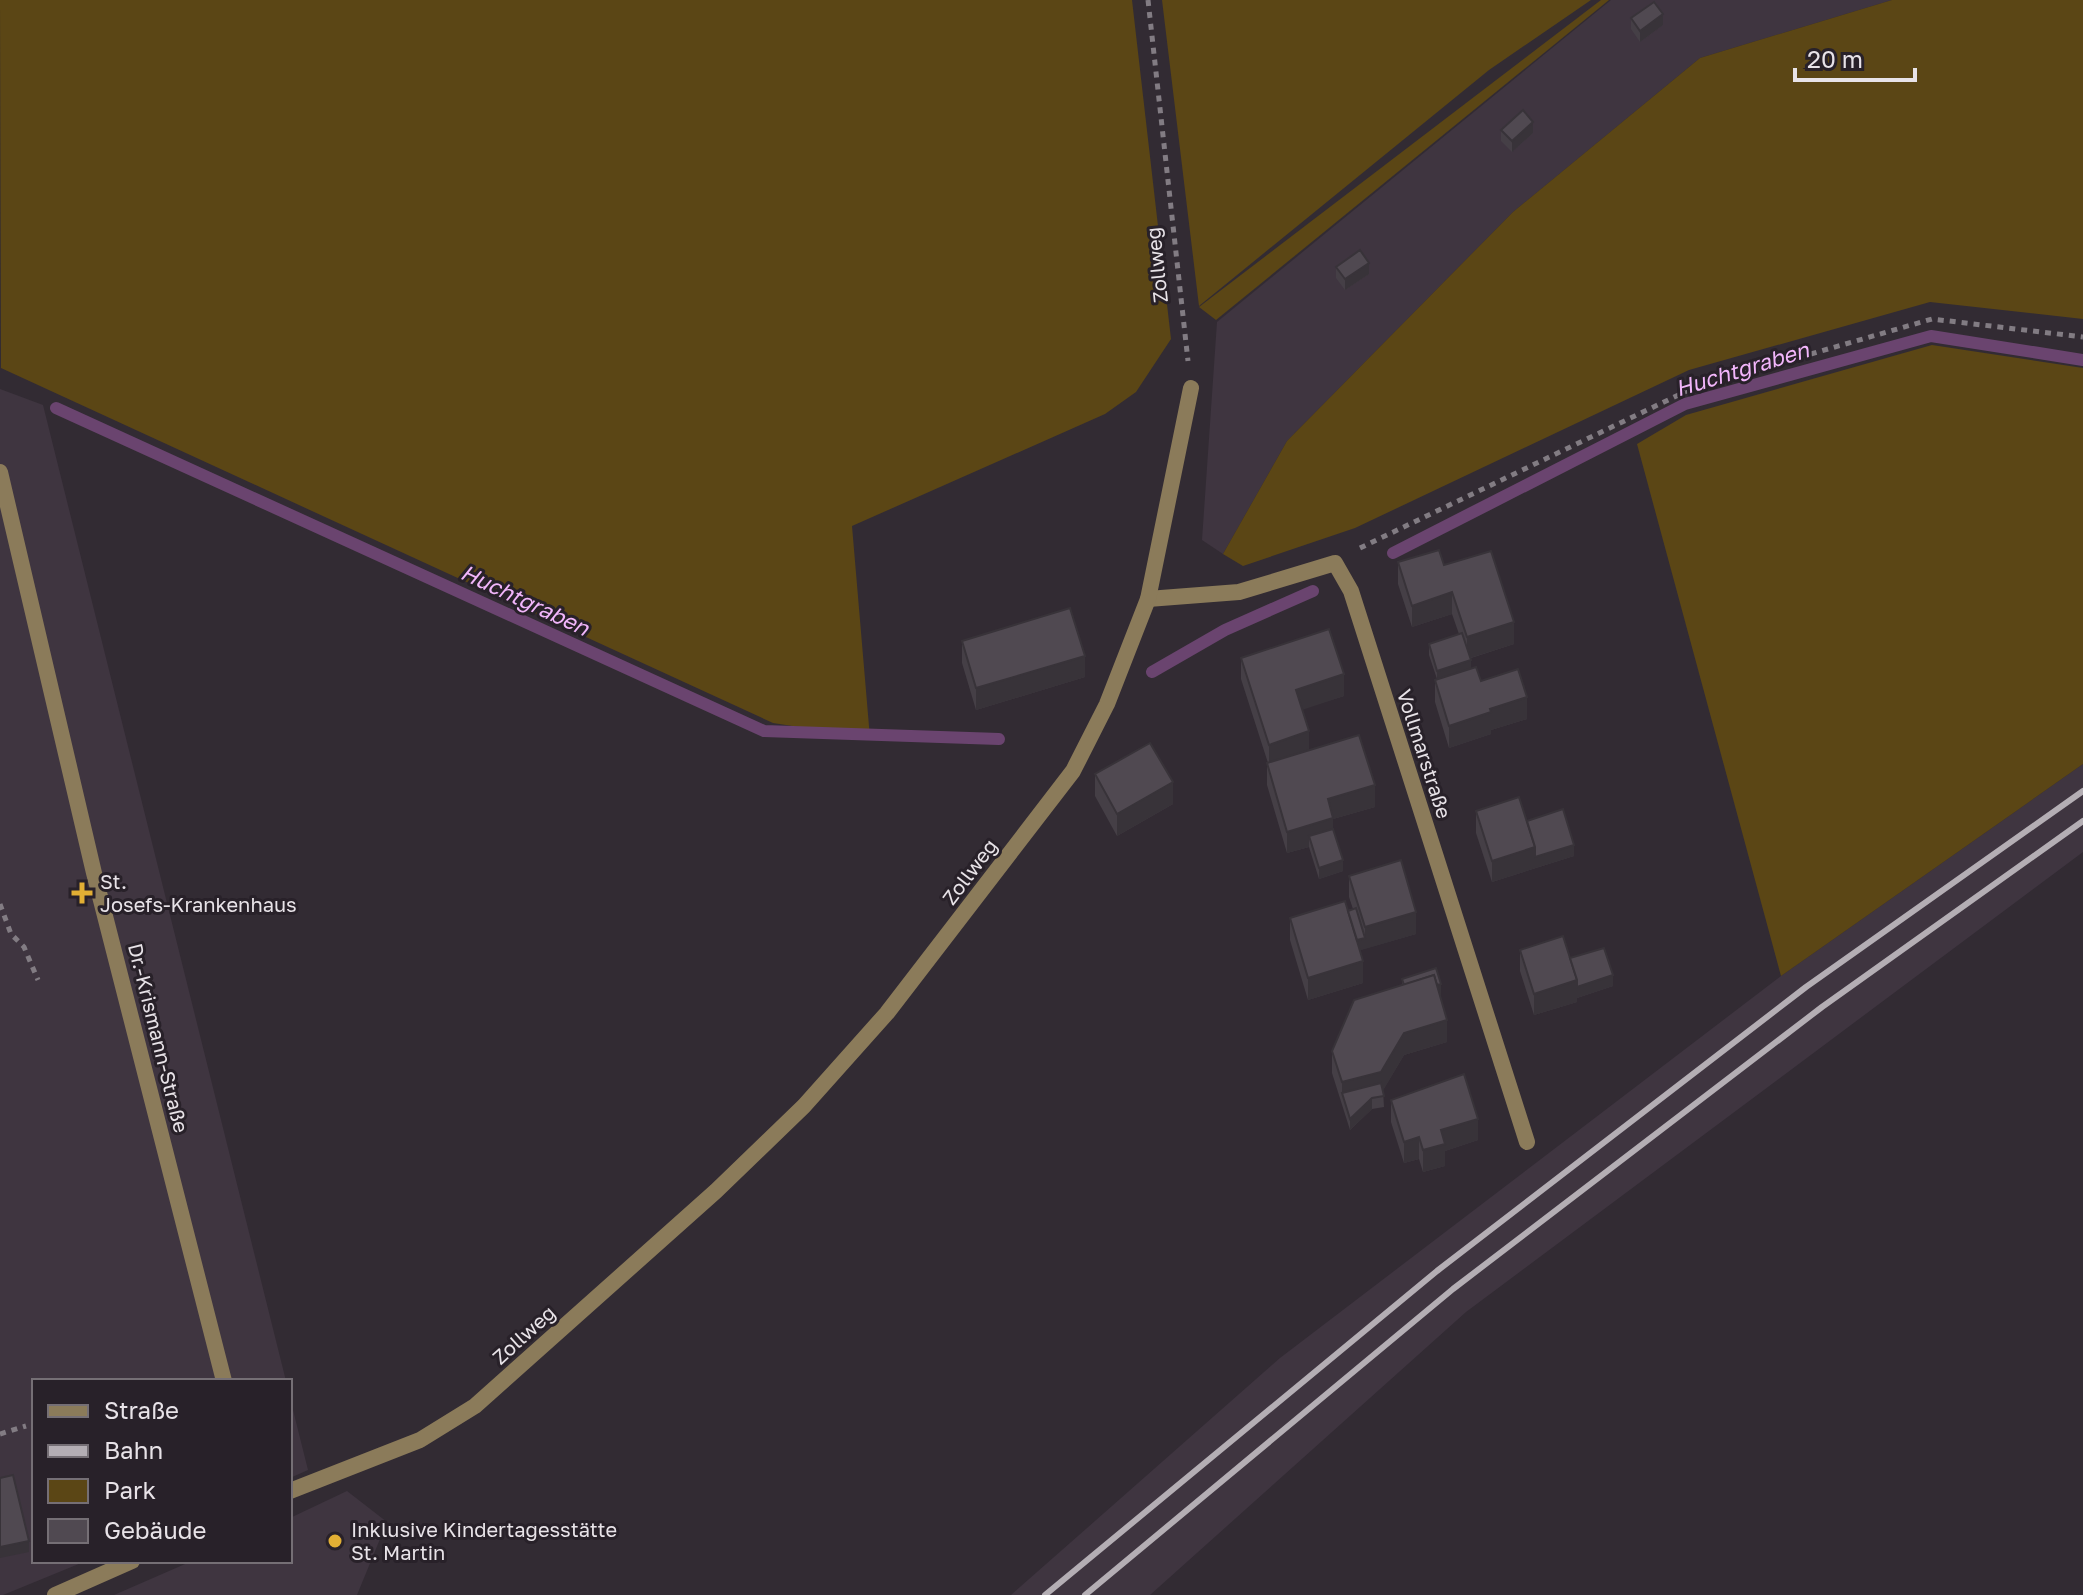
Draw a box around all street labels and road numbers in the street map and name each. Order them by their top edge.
street label: Zollweg [1140,226,1172,304]
street label: Vollmarstraße [1393,686,1457,821]
street label: Zollweg [937,834,1002,909]
street label: Dr.-Krismann-Straße [124,941,194,1135]
street label: Zollweg [487,1300,560,1369]

